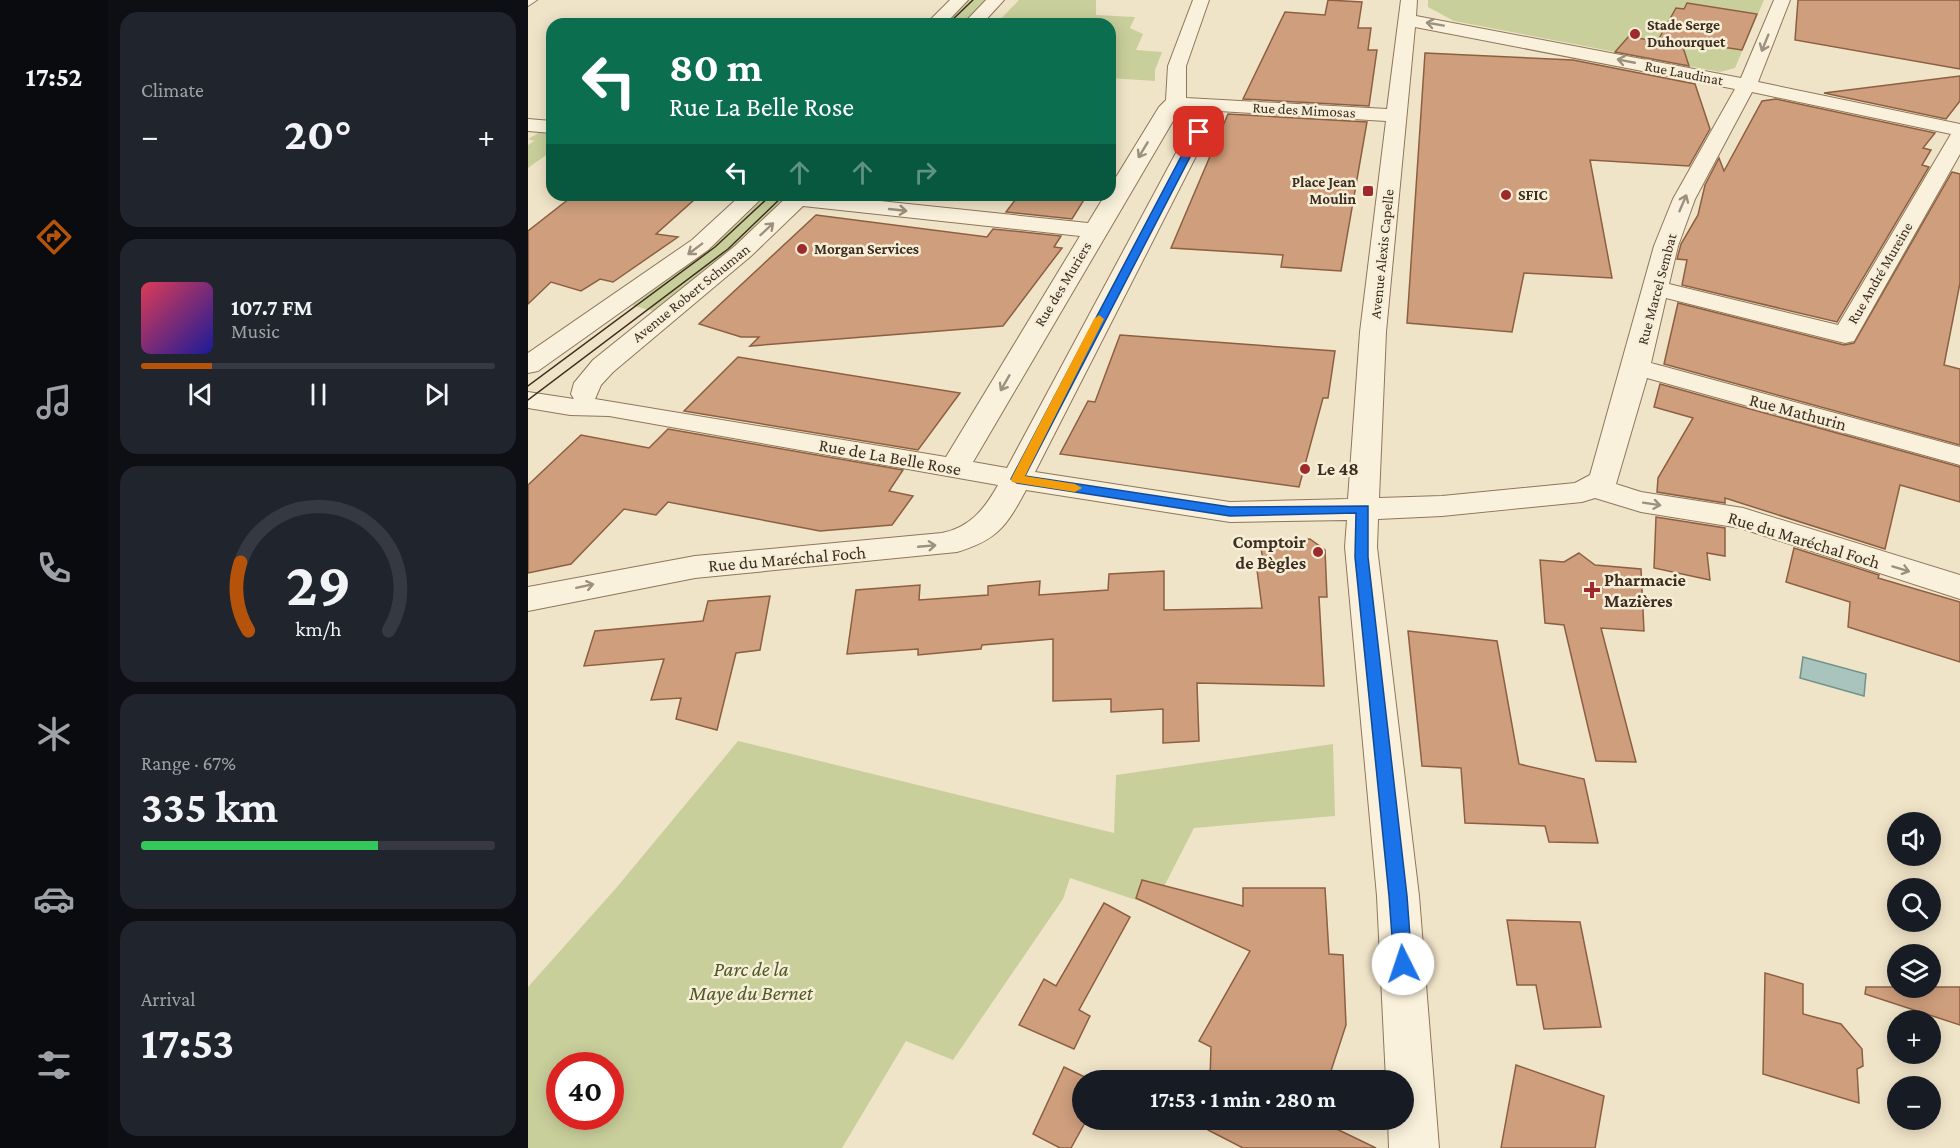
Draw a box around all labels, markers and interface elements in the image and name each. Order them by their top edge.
place label: Stade Serge Duhourquet [1647,17,1726,50]
one-way arrow [1426,18,1445,29]
marker: Stade Serge Duhourquet [1628,27,1642,41]
one-way arrow [1759,33,1770,52]
icon: left [570,42,648,120]
text: 80 m [669,43,763,90]
one-way arrow [1617,55,1637,66]
street label: Rue Laudinat [1643,58,1726,89]
text: 17:52 [26,62,82,92]
text: Climate [141,79,204,101]
text: Rue La Belle Rose [669,92,854,122]
street label: Rue des Mimosas [1252,99,1356,121]
pin [1173,106,1224,157]
text: 20° [284,109,352,159]
icon: arrive [1182,115,1215,148]
text: − [141,117,158,154]
text: + [478,117,495,154]
one-way arrow [1137,141,1149,158]
icon: left [720,156,753,189]
icon: ahead [783,156,816,189]
icon: ahead [846,156,879,189]
icon: right [909,156,942,189]
place label: Place Jean Moulin [1292,174,1356,207]
marker: Place Jean Moulin [1361,184,1375,198]
place label: SFIC [1518,187,1548,203]
street label: Avenue Alexis Capelle [1367,188,1398,320]
marker: SFIC [1499,188,1513,202]
one-way arrow [1678,194,1689,212]
one-way arrow [887,205,907,216]
icon: directions [33,216,75,258]
street label: Rue André Mureine [1844,219,1916,327]
one-way arrow [759,221,774,236]
street label: Rue Marcel Sembat [1634,231,1680,346]
street label: Rue des Muriers [1031,239,1095,329]
street label: Avenue Robert Schuman [629,241,753,345]
place label: Morgan Services [814,241,919,257]
one-way arrow [687,242,703,255]
marker: Morgan Services [795,242,809,256]
text: 107.7 FM [231,295,313,320]
text: Music [231,320,280,342]
one-way arrow [998,374,1010,391]
icon: previous [184,378,217,411]
icon: pause [302,378,335,411]
icon: next [420,378,453,411]
icon: music [33,381,75,423]
street label: Rue Mathurin [1747,389,1849,435]
street label: Rue de La Belle Rose [817,435,963,479]
place label: Le 48 [1317,459,1359,479]
marker: Le 48 [1298,462,1312,476]
one-way arrow [1641,498,1661,509]
street label: Rue du Maréchal Foch [1725,507,1883,573]
place label: Comptoir de Bègles [1233,532,1306,573]
one-way arrow [917,540,937,551]
street label: Rue du Maréchal Foch [707,542,867,576]
marker: Comptoir de Bègles [1311,545,1325,559]
icon: phone [33,547,75,589]
text: 29 [285,549,351,618]
one-way arrow [1891,564,1910,575]
place label: Pharmacie Mazières [1604,570,1686,611]
one-way arrow [575,580,594,591]
marker: Pharmacie Mazières [1585,583,1599,597]
text: km/h [295,617,342,641]
icon: climate [33,713,75,755]
text: Range · 67% [141,752,236,774]
text: 335 km [141,782,278,832]
map controls [1887,812,1941,1130]
button: sound [1887,812,1941,866]
icon: car [33,878,75,920]
button: search [1887,878,1941,932]
position arrow [1371,932,1435,996]
button: layers [1887,944,1941,998]
park label: Parc de la Maye du Bernet [688,957,814,1005]
text: Arrival [141,988,195,1010]
button: + [1887,1010,1941,1064]
text: 17:53 [141,1018,234,1068]
icon: filters [33,1044,75,1086]
speed limit sign: 40 [546,1052,624,1130]
button: − [1887,1076,1941,1130]
text: 17:53 · 1 min · 280 m [1150,1087,1336,1112]

